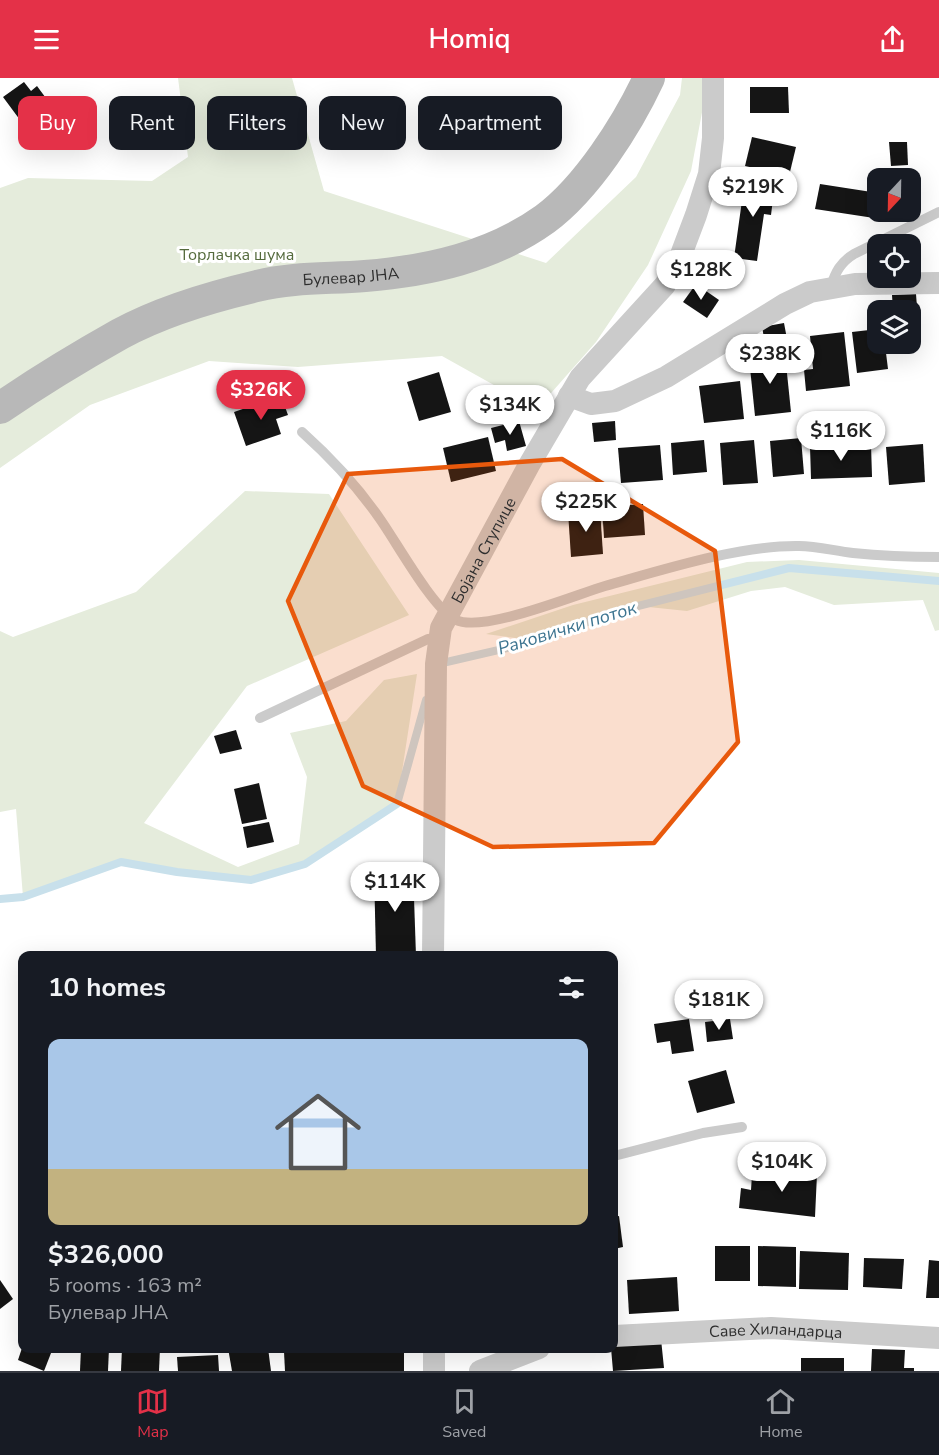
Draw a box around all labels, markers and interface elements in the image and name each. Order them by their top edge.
text: Homiq [429,21,510,58]
icon: menu [30,23,63,56]
icon: share [876,23,909,56]
chip: Buy [18,96,97,150]
chip: Rent [109,96,195,150]
chip: Filters [207,96,307,150]
chip: New [319,96,406,150]
chip: Apartment [418,96,562,150]
pin: $219K [711,167,795,218]
north arrow [867,168,921,222]
map controls [867,168,921,354]
text: $219K [722,173,784,200]
button: locate [867,234,921,288]
park label: Торлачка шума [180,244,294,266]
pin: $128K [659,250,743,301]
text: $128K [670,256,732,283]
street label: Булевар ЈНА [302,262,401,291]
button: layers [867,300,921,354]
pin: $238K [728,334,812,385]
text: $238K [739,340,801,367]
pin: $326K [219,370,303,421]
text: $326K [230,376,292,403]
pin: $134K [468,385,552,436]
text: $134K [479,391,541,418]
pin: $116K [799,411,883,462]
text: $116K [810,417,872,444]
pin: $225K [544,482,628,533]
text: $225K [555,488,617,515]
street label: Бојана Ступице [446,493,522,607]
water label: Раковички поток [495,595,640,660]
pin: $114K [353,862,437,913]
text: $114K [364,868,426,895]
text: 10 homes [48,970,166,1005]
icon: filters [555,971,588,1004]
pin: $181K [677,980,761,1031]
text: $181K [688,986,750,1013]
icon: home [264,1078,372,1186]
pin: $104K [740,1142,824,1193]
text: $104K [751,1148,813,1175]
text: $326,000 [48,1237,164,1272]
text: 5 rooms · 163 m² [48,1272,202,1299]
text: Булевар ЈНА [48,1299,168,1326]
street label: Саве Хиландарца [709,1318,843,1344]
tab: Map [136,1385,169,1443]
tab: Saved [442,1385,486,1443]
tab: Home [759,1385,803,1443]

